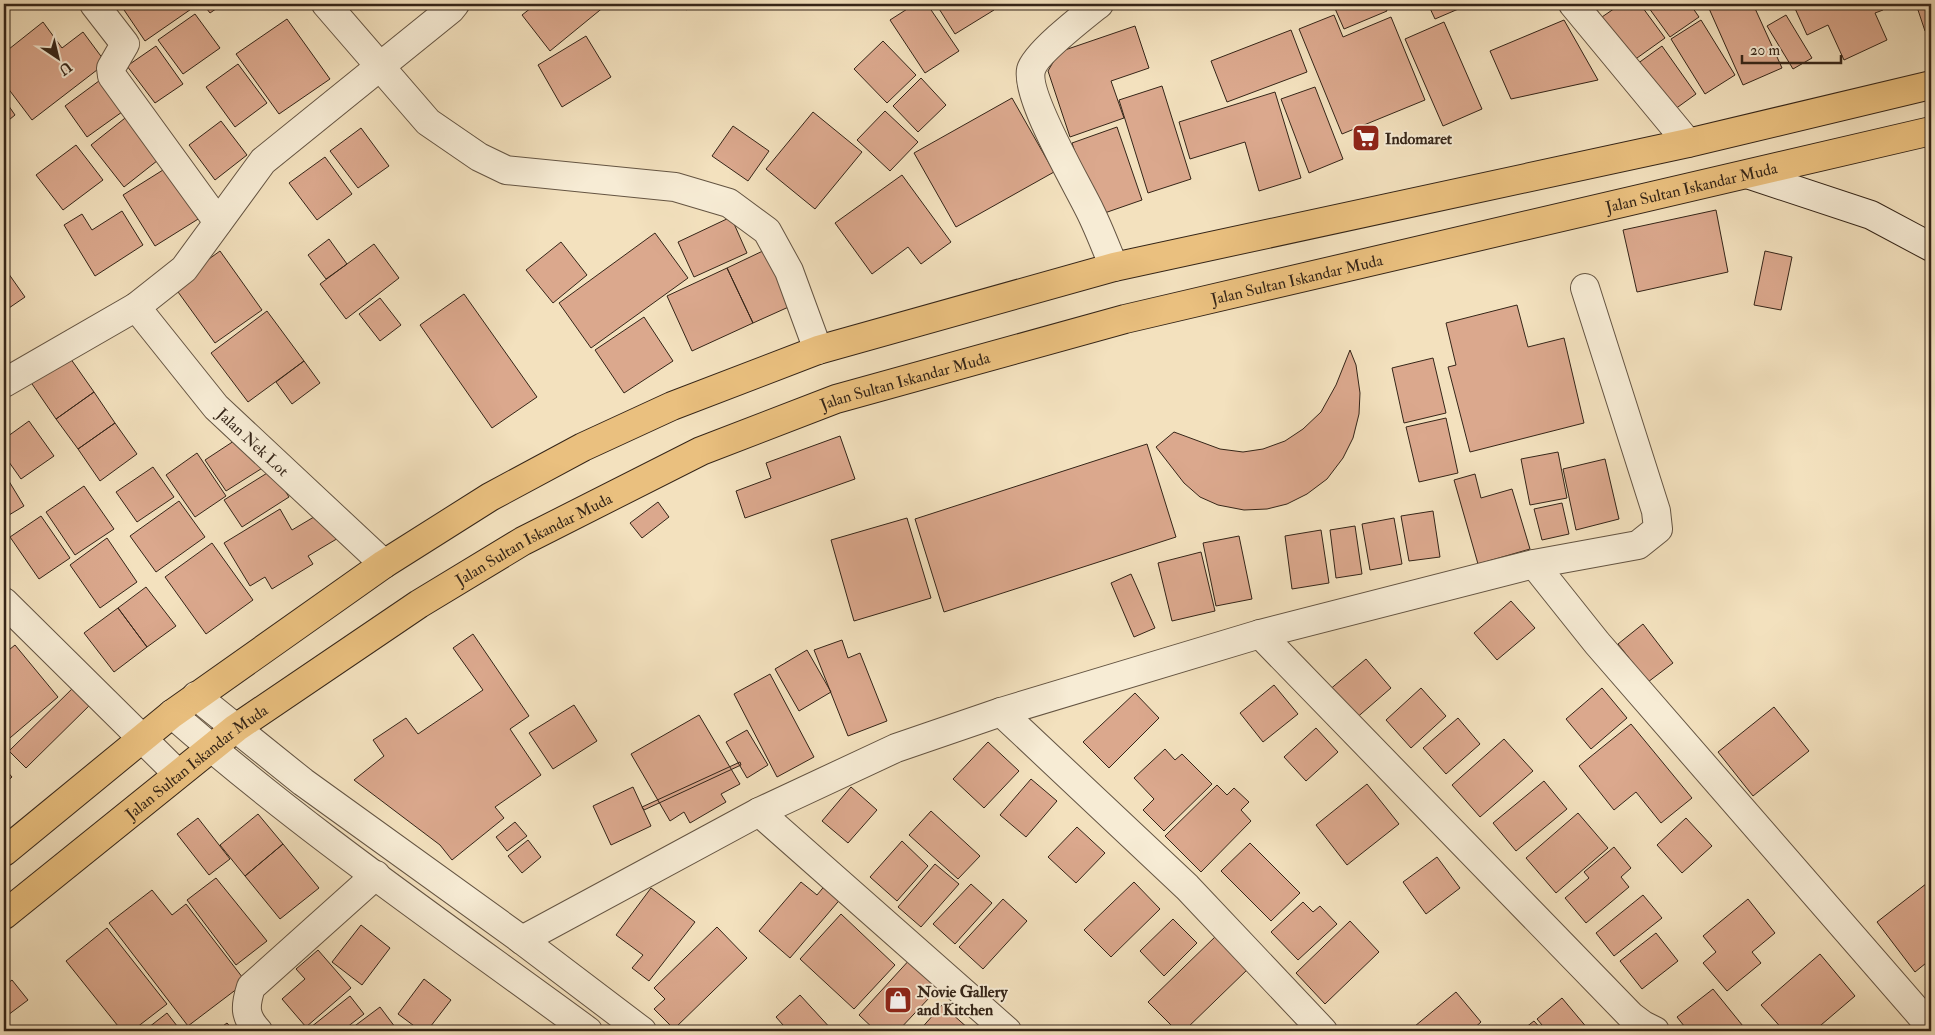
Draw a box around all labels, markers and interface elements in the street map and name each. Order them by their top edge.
north arrow [32,32,82,82]
scale bar [1742,32,1841,64]
text: 20 m [1750,41,1780,60]
text: U [55,58,75,79]
supermarket icon: Indomaret [1351,123,1381,153]
place label: Indomaret [1385,129,1453,149]
street label: Jalan Sultan Iskandar Muda [1603,158,1780,219]
street label: Jalan Sultan Iskandar Muda [1208,250,1385,311]
street label: Jalan Sultan Iskandar Muda [816,348,993,417]
street label: Jalan Nek Lot [211,403,293,481]
street label: Jalan Sultan Iskandar Muda [451,488,616,592]
street label: Jalan Sultan Iskandar Muda [121,700,272,826]
place label: Novie Gallery and Kitchen [916,982,1008,1020]
shop icon: Novie Gallery and Kitchen [883,985,913,1015]

